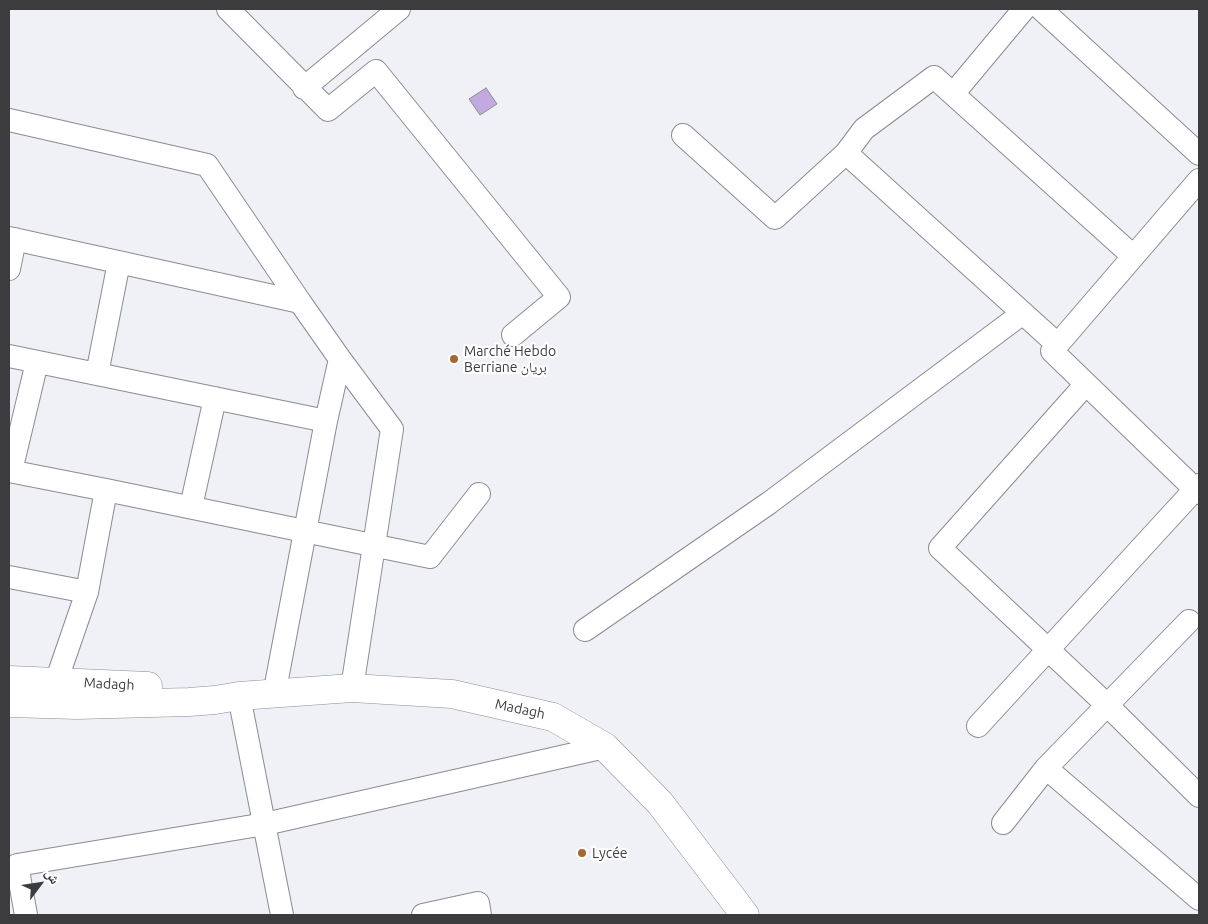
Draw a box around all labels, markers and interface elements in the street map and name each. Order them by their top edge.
place label: Marché Hebdo Berriane بريان [464,343,556,376]
marker: Marché Hebdo Berriane بريان [448,353,460,365]
street label: Madagh [83,674,135,694]
street label: Madagh [493,696,547,722]
place label: Lycée [592,845,628,861]
marker: Lycée [576,847,588,859]
north arrow [15,859,65,909]
text: ش [42,866,64,887]

